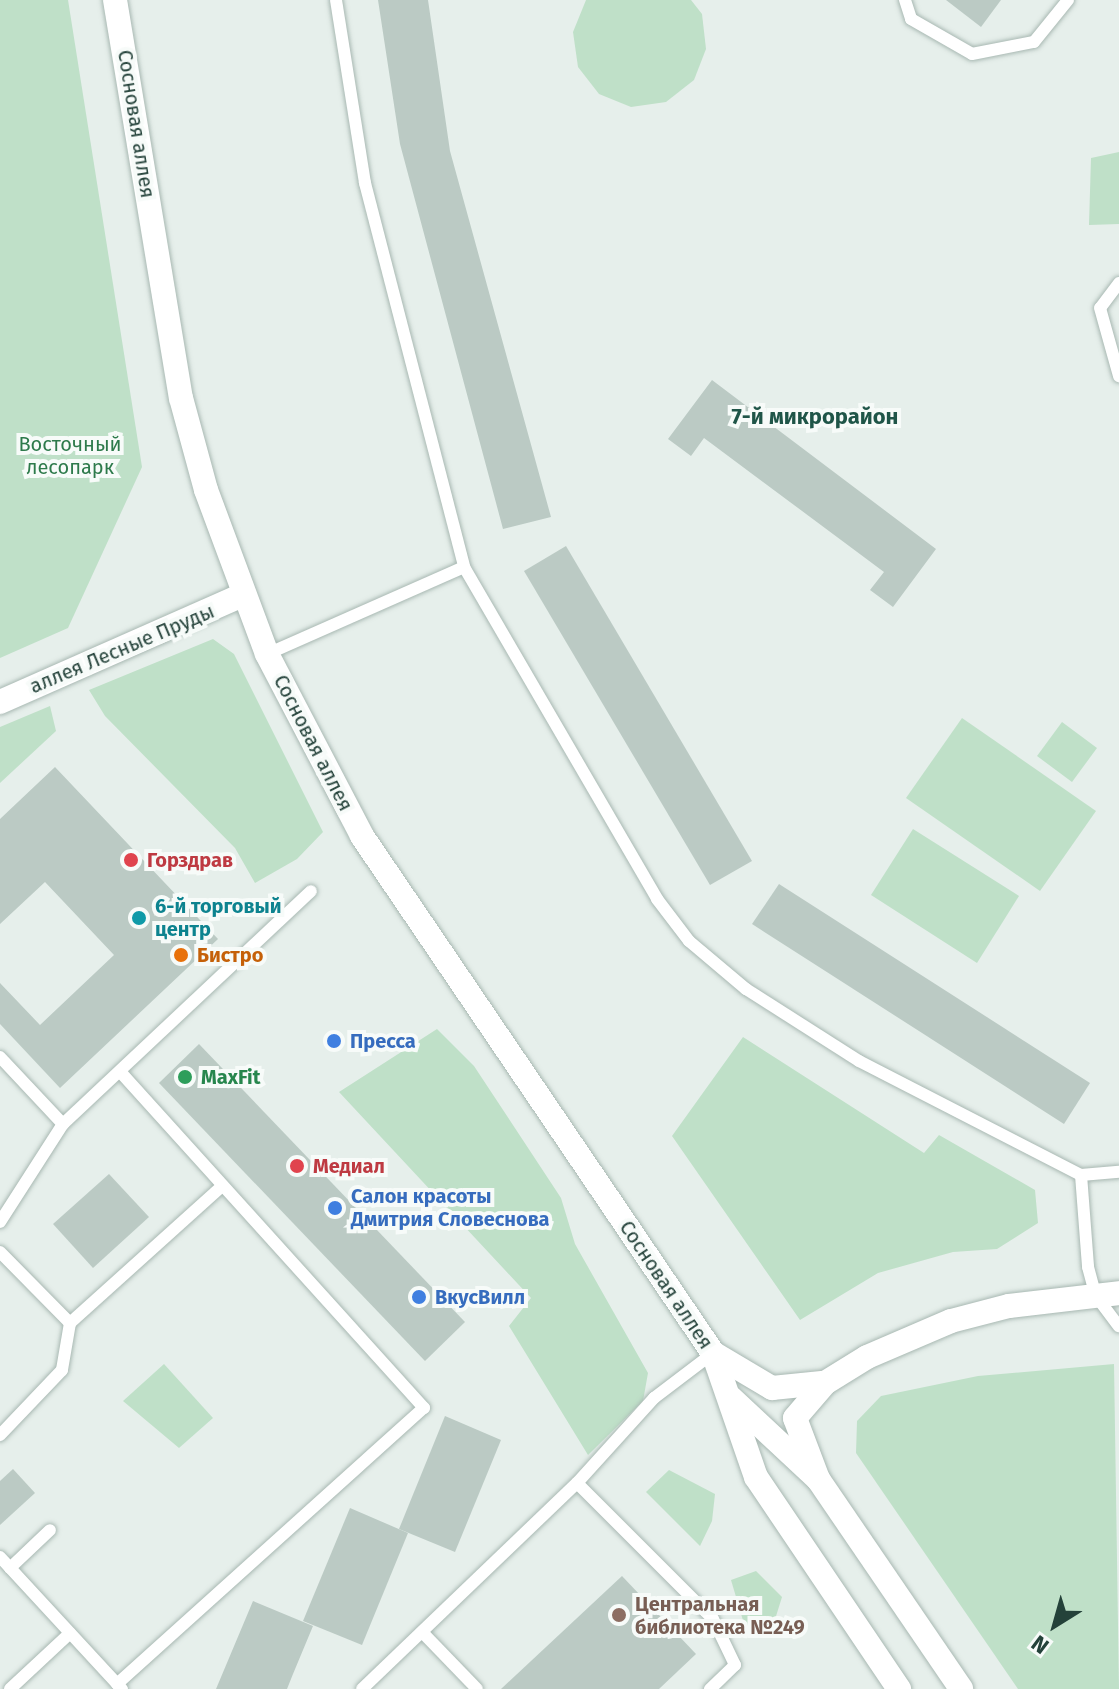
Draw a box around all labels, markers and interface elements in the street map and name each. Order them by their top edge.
street label: Сосновая аллея [112,48,160,200]
district label: 7-й микрорайон [731,404,899,430]
park label: Восточный лесопарк [18,432,122,479]
street label: аллея Лесные Пруды [26,599,218,699]
street label: Сосновая аллея [268,671,358,815]
place label: Горздрав [147,848,233,872]
marker: Горздрав [122,851,140,869]
place label: 6-й торговый центр [155,894,282,941]
marker: 6-й торговый центр [130,909,148,927]
place label: Бистро [197,943,263,967]
marker: Бистро [172,946,190,964]
place label: Пресса [350,1029,416,1053]
marker: Пресса [325,1032,343,1050]
place label: MaxFit [201,1065,260,1089]
marker: MaxFit [176,1068,194,1086]
place label: Медиал [313,1154,385,1178]
marker: Медиал [288,1157,306,1175]
place label: Салон красоты Дмитрия Словеснова [351,1184,550,1231]
marker: Салон красоты Дмитрия Словеснова [326,1199,344,1217]
street label: Сосновая аллея [614,1216,718,1354]
place label: ВкусВилл [435,1285,525,1309]
marker: ВкусВилл [410,1288,428,1306]
north arrow [1015,1585,1095,1665]
place label: Центральная библиотека №249 [635,1592,805,1639]
marker: Центральная библиотека №249 [610,1606,628,1624]
text: N [1026,1629,1054,1660]

